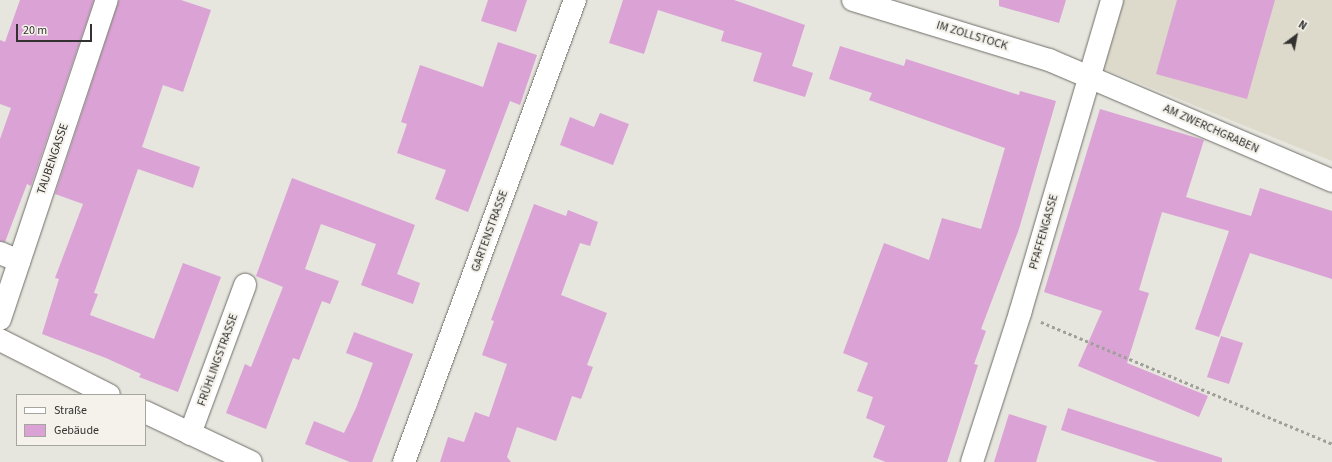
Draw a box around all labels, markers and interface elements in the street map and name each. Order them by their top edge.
scale bar [18,16,94,42]
north arrow [1276,16,1316,56]
text: N [1296,17,1310,34]
street label: IM ZOLLSTOCK [935,18,1009,54]
text: 20 m [23,22,47,39]
street label: AM ZWERCHGRABEN [1161,101,1261,157]
street label: TAUBENGASSE [34,122,72,196]
street label: GARTENSTRASSE [469,188,511,274]
street label: PFAFFENGASSE [1026,193,1062,271]
street label: FRÜHLINGSTRASSE [195,312,241,408]
legend [16,394,146,446]
text: Straße [54,402,87,419]
text: Gebäude [54,422,99,439]

